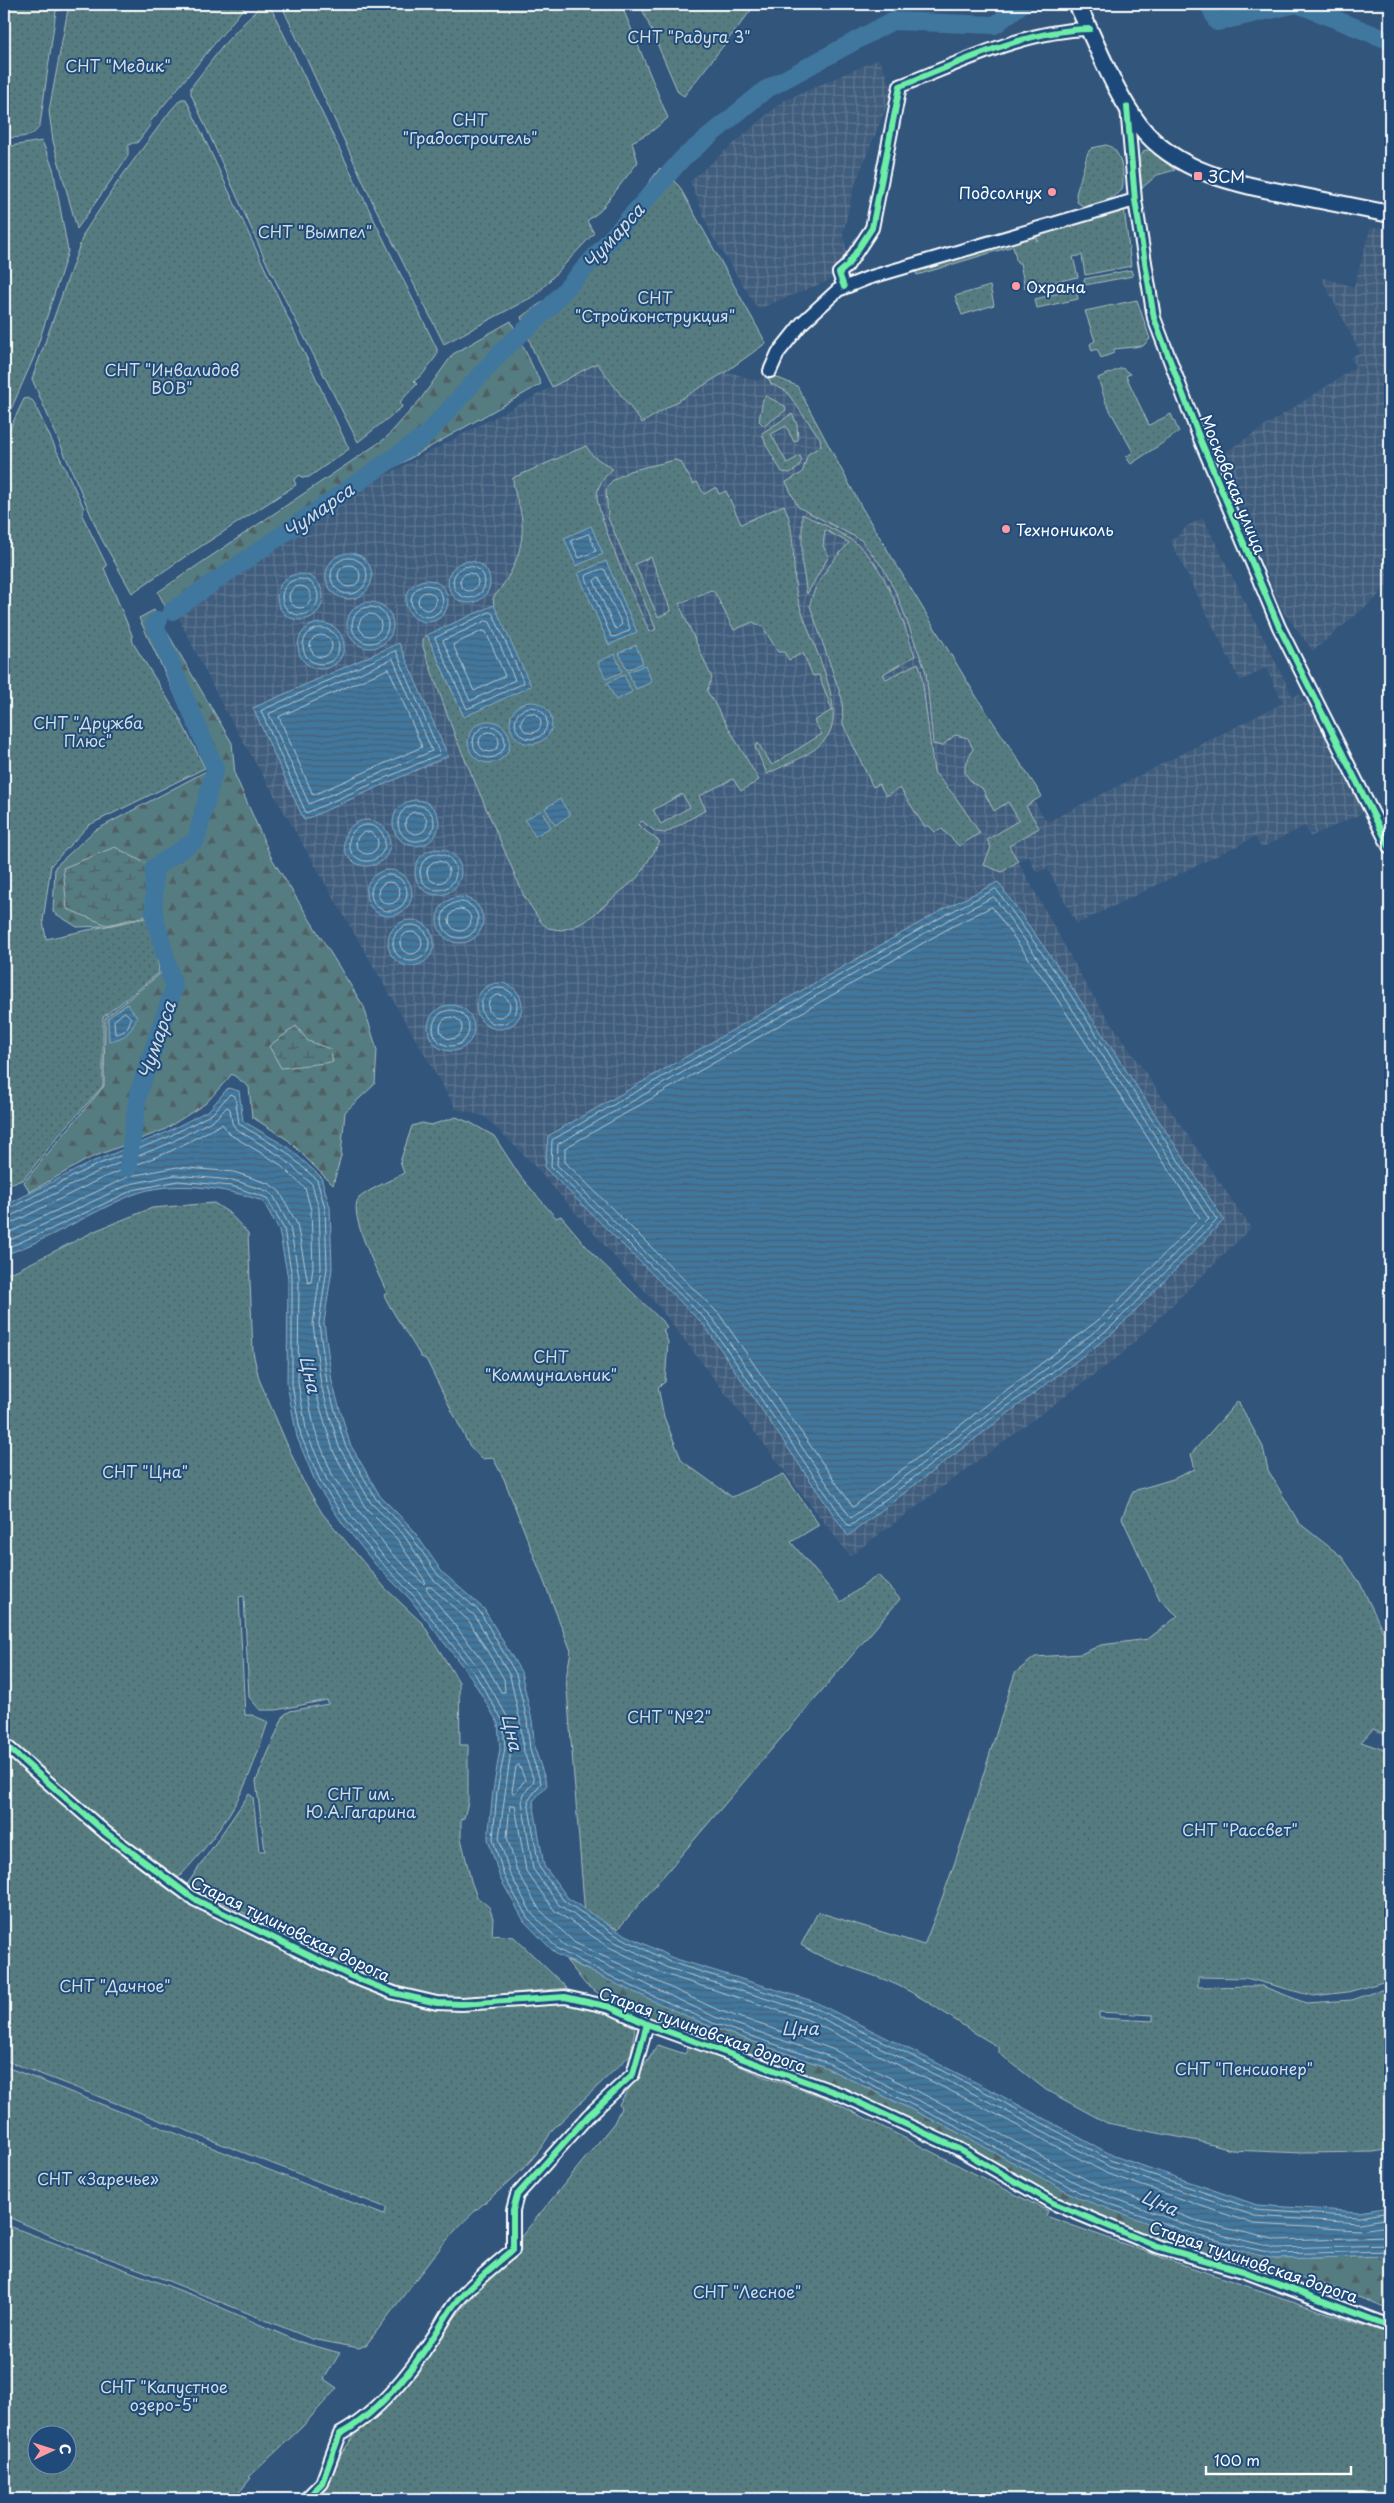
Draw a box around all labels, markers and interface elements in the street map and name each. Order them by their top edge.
park label: СНТ "Радуга 3" [627,24,751,48]
park label: СНТ "Медик" [65,53,171,77]
park label: СНТ "Градостроитель" [402,107,538,149]
place label: ЗСМ [1208,164,1245,188]
marker: ЗСМ [1192,170,1204,182]
place label: Подсолнух [959,180,1042,204]
marker: Подсолнух [1046,186,1058,198]
water label: Чумарса [576,196,651,275]
park label: СНТ "Вымпел" [258,219,372,243]
place label: Охрана [1026,274,1086,298]
marker: Охрана [1010,280,1022,292]
park label: СНТ "Стройконструкция" [575,285,735,327]
park label: СНТ "Инвалидов ВОВ" [105,357,239,399]
street label: Московская улица [1195,411,1273,557]
water label: Чумарса [277,475,359,544]
place label: Технониколь [1016,517,1114,541]
marker: Технониколь [1000,523,1012,535]
park label: СНТ "Дружба Плюс" [33,710,143,752]
water label: Чумарса [130,997,182,1083]
park label: СНТ "Коммунальник" [485,1344,617,1386]
water label: Цна [294,1353,329,1396]
park label: СНТ "Цна" [102,1459,188,1483]
park label: СНТ "№2" [627,1704,711,1728]
water label: Цна [496,1711,531,1754]
park label: СНТ им. Ю.А.Гагарина [306,1781,416,1823]
park label: СНТ "Рассвет" [1182,1817,1298,1841]
street label: Старая тулиновская дорога [187,1869,395,1987]
park label: СНТ "Дачное" [59,1973,171,1997]
street label: Старая тулиновская дорога [596,1980,810,2078]
water label: Цна [781,2014,819,2041]
park label: СНТ "Пенсионер" [1175,2056,1313,2080]
park label: СНТ «Заречье» [37,2166,159,2190]
water label: Цна [1137,2182,1183,2222]
street label: Старая тулиновская дорога [1146,2214,1362,2308]
park label: СНТ "Лесное" [693,2279,801,2303]
park label: СНТ "Капустное озеро-5" [100,2374,228,2416]
north arrow [28,2426,78,2476]
text: С [55,2443,76,2455]
scale bar [1206,2443,1352,2475]
text: 100 m [1214,2448,1260,2471]

